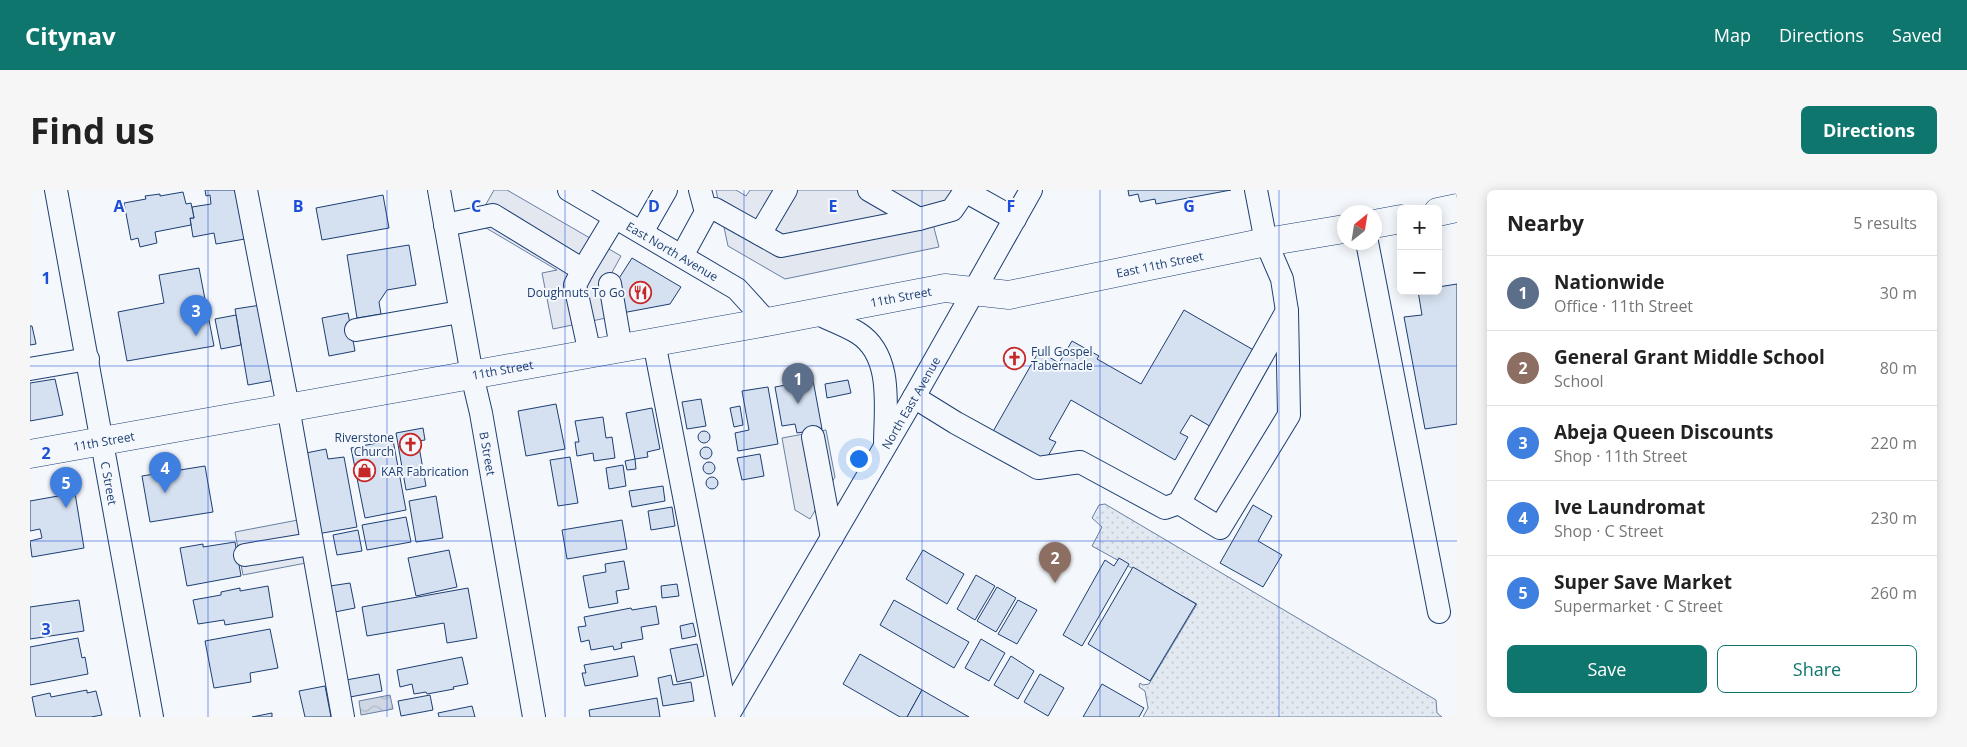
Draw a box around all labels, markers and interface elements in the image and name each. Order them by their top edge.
text: Citynav [25,19,116,52]
text: Map [1714,23,1751,47]
text: Directions [1779,23,1864,47]
text: Saved [1892,23,1942,47]
button: Directions [1801,106,1937,154]
text: Find us [30,107,155,154]
text: A [113,195,125,217]
text: B [293,195,303,217]
text: C [471,195,481,217]
text: D [648,195,660,217]
text: E [829,195,838,217]
text: F [1007,195,1015,217]
text: G [1183,195,1195,217]
north arrow [1337,205,1382,250]
map controls [1397,205,1442,295]
button: + [1397,205,1442,250]
text: Nearby [1507,209,1584,237]
text: 5 results [1853,212,1917,234]
street label: East North Avenue [623,217,722,285]
street label: East 11th Street [1114,247,1205,281]
button: − [1397,250,1442,295]
text: 1 [41,267,51,289]
text: Nationwide [1554,269,1665,295]
restaurant icon: Doughnuts To Go [629,280,653,304]
street label: 11th Street [869,282,933,311]
text: 1 [1518,282,1528,304]
text: 30 m [1880,282,1917,304]
place label: Doughnuts To Go [527,284,625,301]
pin: 3 [180,295,212,336]
text: Office · 11th Street [1554,295,1693,317]
place label: Full Gospel Tabernacle [1031,343,1093,374]
text: General Grant Middle School [1554,344,1825,370]
church icon: Full Gospel Tabernacle [1003,346,1027,370]
street label: North East Avenue [877,353,944,452]
street label: 11th Street [470,356,535,383]
text: 2 [1518,357,1528,379]
text: 80 m [1880,357,1917,379]
pin: 1 [782,363,814,404]
text: School [1554,370,1604,392]
text: Abeja Queen Discounts [1554,419,1774,445]
street label: 11th Street [72,427,136,455]
place label: Riverstone Church [335,429,394,460]
street label: B Street [476,430,500,477]
church icon: Riverstone Church [398,432,422,456]
text: 3 [1518,432,1528,454]
text: 220 m [1871,432,1917,454]
text: 2 [41,442,51,464]
text: Shop · 11th Street [1554,445,1687,467]
your location [846,446,872,472]
pin: 4 [149,452,181,493]
shop icon: KAR Fabrication [353,459,377,483]
street label: C Street [97,460,122,506]
place label: KAR Fabrication [381,463,469,480]
pin: 5 [50,467,82,508]
text: Ive Laundromat [1554,494,1705,520]
text: 4 [1518,507,1528,529]
text: 230 m [1871,507,1917,529]
text: Shop · C Street [1554,520,1663,542]
pin: 2 [1039,542,1071,583]
text: Super Save Market [1554,569,1732,595]
text: 5 [1518,582,1528,604]
text: 260 m [1871,582,1917,604]
text: Supermarket · C Street [1554,595,1723,617]
text: 3 [41,618,51,640]
button: Save [1507,645,1707,693]
button: Share [1717,645,1917,693]

